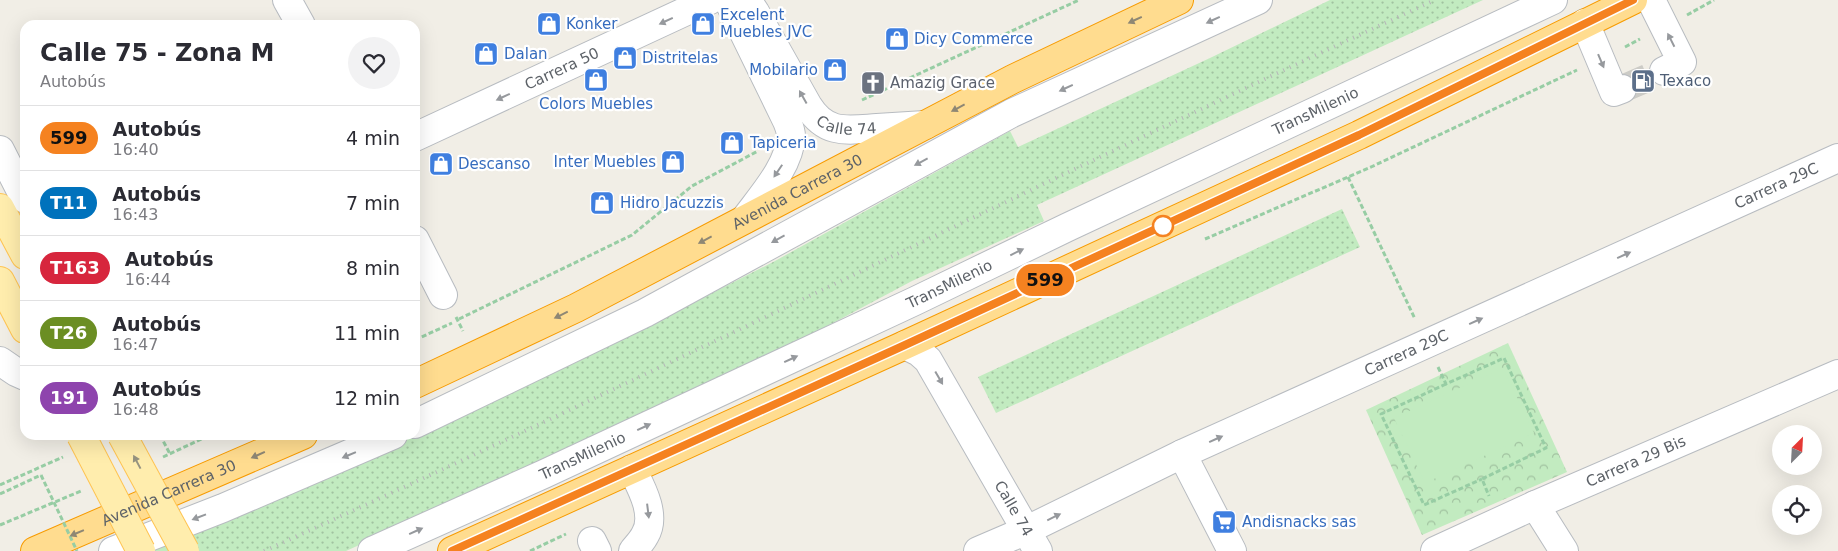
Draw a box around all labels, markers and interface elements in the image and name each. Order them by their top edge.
place label: Excelent Muebles JVC [720,6,812,41]
shop icon: Konker [536,11,562,37]
shop icon: Excelent Muebles JVC [690,11,716,37]
place label: Konker [566,15,618,33]
one-way arrow [659,17,673,25]
one-way arrow [1128,17,1142,25]
one-way arrow [1206,17,1220,25]
shop icon: Dicy Commerce [884,26,910,52]
place label: Dicy Commerce [914,30,1033,48]
one-way arrow [1667,33,1675,47]
button: heart [348,37,400,89]
text: Calle 75 - Zona M [40,39,274,67]
shop icon: Dalan [473,41,499,67]
street label: Carrera 50 [522,44,602,94]
place label: Dalan [504,45,548,63]
shop icon: Distritelas [612,45,638,71]
place label: Distritelas [642,49,718,67]
one-way arrow [1597,54,1605,69]
shop icon: Mobilario [822,57,848,83]
place label: Mobilario [749,61,818,79]
shop icon: Colors Muebles [583,67,609,93]
fuel station icon: Texaco [1630,68,1656,94]
church icon: Amazig Grace [860,70,886,96]
text: Autobús [40,72,106,91]
place label: Texaco [1659,72,1711,90]
place label: Amazig Grace [890,74,995,92]
street label: TransMilenio [1269,83,1361,139]
one-way arrow [1059,84,1073,92]
one-way arrow [799,90,807,105]
one-way arrow [496,93,510,101]
place label: Colors Muebles [539,95,653,113]
one-way arrow [951,104,965,112]
street label: Calle 74 [813,112,877,139]
text: Autobús [113,118,201,140]
text: 599 [50,127,88,148]
text: 4 min [346,127,400,149]
shop icon: Tapiceria [719,130,745,156]
place label: Tapiceria [749,134,817,152]
text: 16:40 [113,140,159,159]
shop icon: Inter Muebles [660,149,686,175]
street label: Avenida Carrera 30 [729,150,866,234]
shop icon: Descanso [428,151,454,177]
place label: Inter Muebles [554,153,656,171]
place label: Descanso [458,155,531,173]
one-way arrow [914,158,928,166]
street label: Carrera 29C [1731,159,1821,213]
one-way arrow [773,165,783,178]
text: Autobús [112,183,201,205]
shop icon: Hidro Jacuzzis [589,190,615,216]
text: T11 [50,192,87,213]
text: 7 min [346,192,400,214]
place label: Hidro Jacuzzis [620,194,724,212]
text: 16:43 [112,205,158,224]
unlabelled marker [1152,215,1174,237]
one-way arrow [771,235,785,243]
one-way arrow [698,236,712,244]
text: Autobús [125,248,214,270]
one-way arrow [1010,248,1024,256]
one-way arrow [1617,250,1631,258]
street label: TransMilenio [903,256,995,313]
text: T163 [50,257,100,278]
text: 8 min [346,257,400,279]
line badge: 599 [1016,264,1074,296]
text: 599 [1026,269,1064,290]
text: 16:44 [125,270,171,289]
one-way arrow [554,311,568,319]
text: Autobús [112,313,201,335]
one-way arrow [1469,317,1483,325]
text: T26 [50,322,87,343]
text: 11 min [334,322,400,344]
street label: Carrera 29C [1361,326,1451,380]
text: 16:47 [112,335,158,354]
one-way arrow [784,354,798,362]
one-way arrow [934,372,943,385]
text: Autobús [113,378,201,400]
text: 191 [50,387,88,408]
text: 12 min [334,387,400,409]
text: 16:48 [113,400,159,419]
one-way arrow [637,423,651,431]
north arrow [1772,425,1822,475]
map controls [1772,425,1822,535]
street label: TransMilenio [536,428,629,484]
street label: Carrera 29 Bis [1583,432,1689,491]
one-way arrow [1209,434,1224,443]
one-way arrow [251,451,265,459]
one-way arrow [342,452,356,460]
one-way arrow [132,455,141,469]
street label: Avenida Carrera 30 [99,456,239,530]
street label: Calle 74 [990,477,1037,539]
button: locate [1772,485,1822,535]
one-way arrow [644,503,652,519]
supermarket icon: Andisnacks sas [1211,509,1237,535]
one-way arrow [1047,513,1061,521]
place label: Andisnacks sas [1242,513,1356,531]
one-way arrow [192,514,206,522]
one-way arrow [409,527,423,535]
one-way arrow [70,530,84,538]

